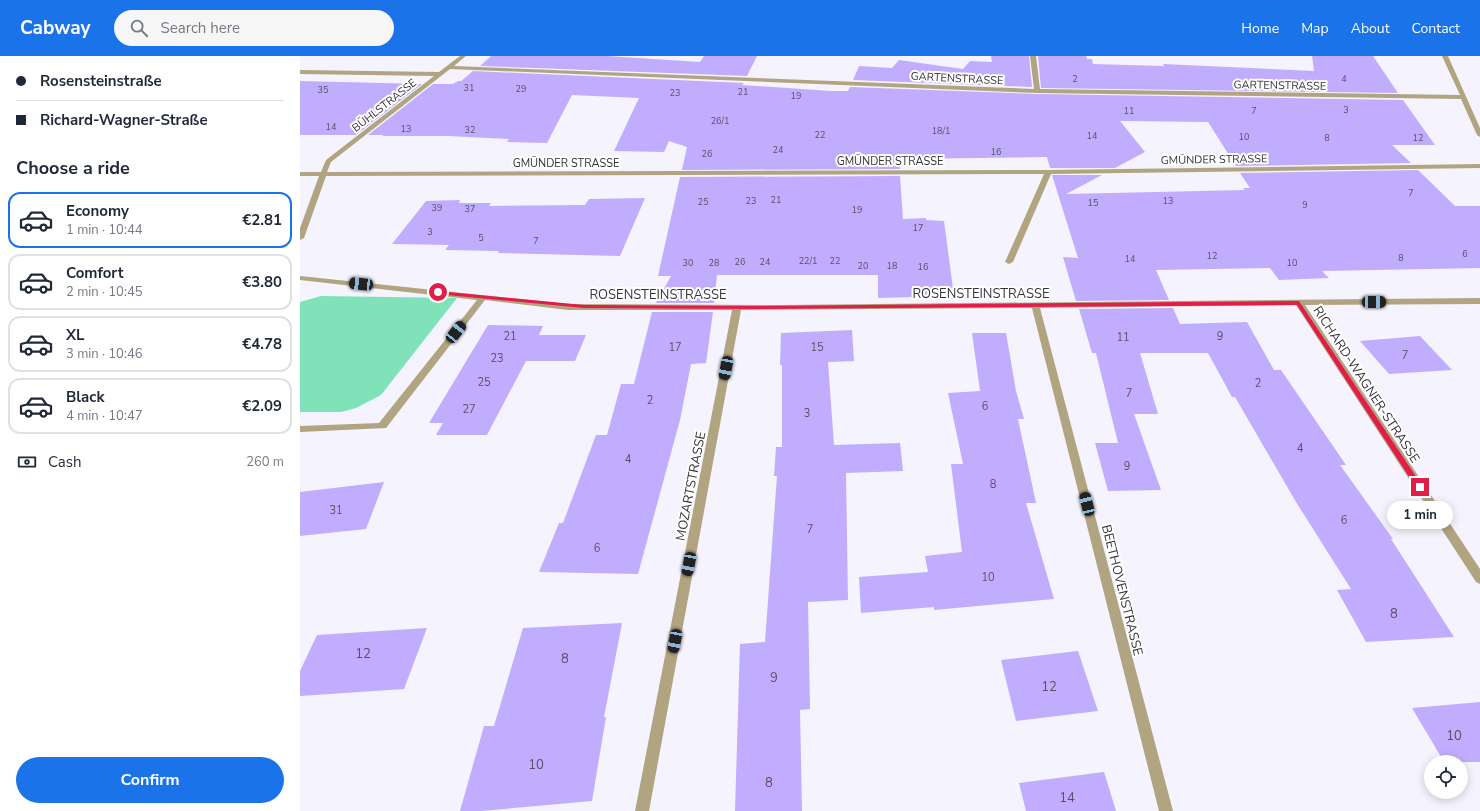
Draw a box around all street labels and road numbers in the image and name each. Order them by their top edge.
street label: GARTENSTRASSE [910,69,1004,88]
street label: BÜHLSTRASSE [349,75,420,135]
street label: GARTENSTRASSE [1234,77,1326,94]
street label: GMÜNDER STRASSE [1161,151,1267,168]
street label: GMÜNDER STRASSE [837,154,943,169]
street label: GMÜNDER STRASSE [513,156,619,171]
street label: ROSENSTEINSTRASSE [912,285,1050,303]
street label: ROSENSTEINSTRASSE [589,286,727,304]
street label: RICHARD-WAGNER-STRASSE [1309,303,1424,467]
street label: MOZARTSTRASSE [672,430,710,542]
street label: BEETHOVENSTRASSE [1097,523,1147,658]

